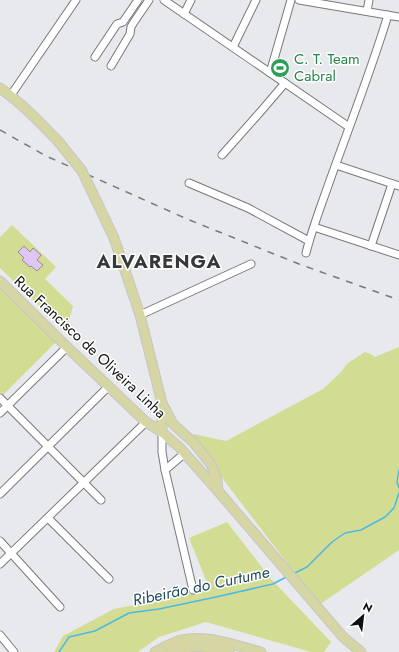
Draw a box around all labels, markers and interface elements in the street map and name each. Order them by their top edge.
place label: C. T. Team Cabral [294,48,360,87]
sports icon: C. T. Team Cabral [269,57,291,79]
district label: ALVARENGA [96,248,221,275]
street label: Rua Francisco de Oliveira Linha [9,270,171,424]
water label: Ribeirão do Curtume [130,560,272,612]
north arrow [343,596,383,636]
text: N [360,598,375,616]

